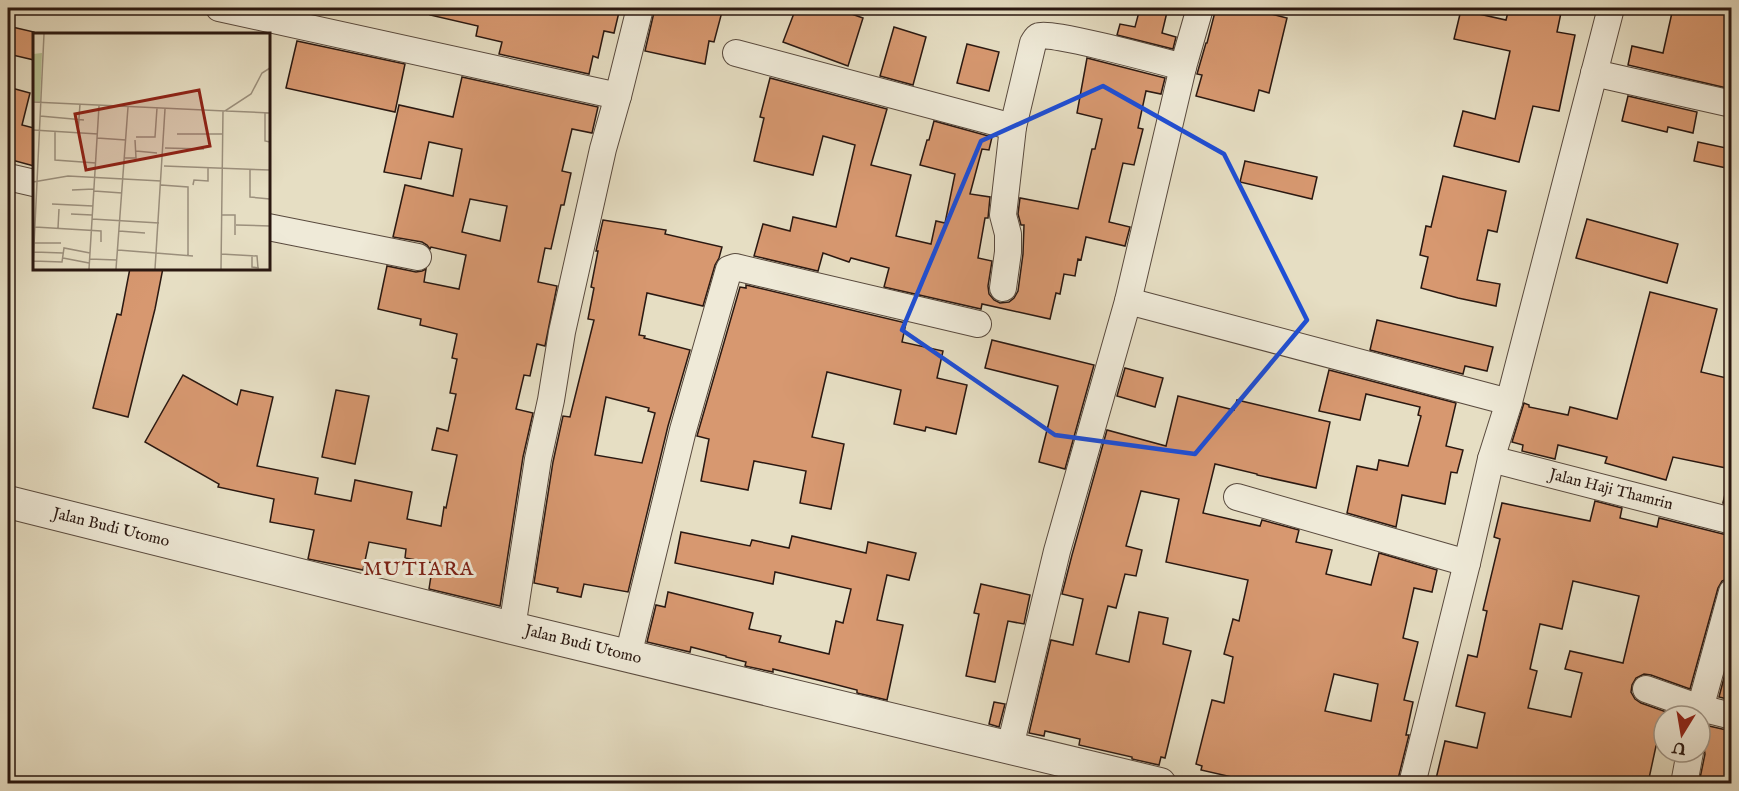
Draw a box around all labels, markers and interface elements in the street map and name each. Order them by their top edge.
inset map [33,33,270,270]
street label: Jalan Haji Thamrin [1545,464,1675,515]
street label: Jalan Budi Utomo [49,503,172,552]
district label: MUTIARA [363,557,475,582]
street label: Jalan Budi Utomo [521,620,644,669]
north arrow [1652,704,1712,764]
text: U [1671,736,1689,758]

